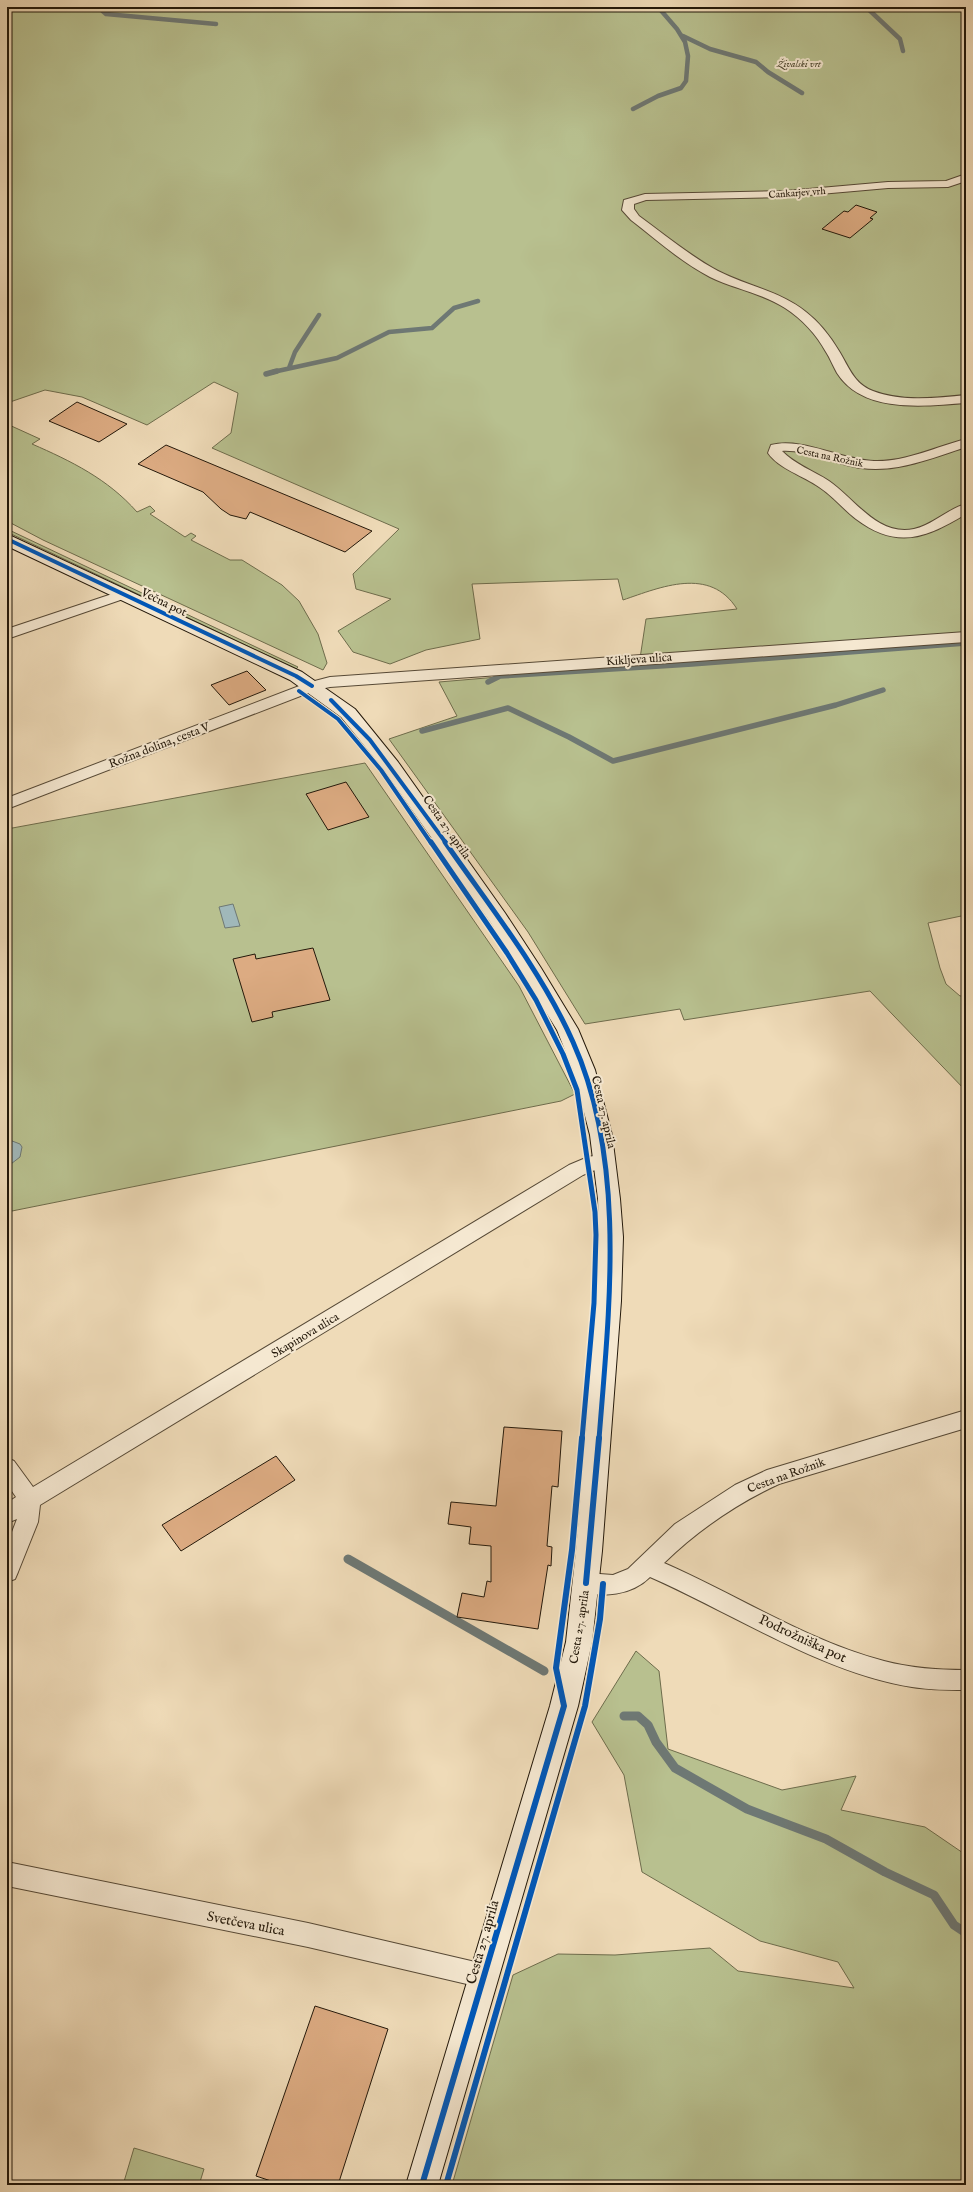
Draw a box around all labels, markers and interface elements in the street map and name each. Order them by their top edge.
park label: Živalski vrt [776,58,822,71]
street label: Cankarjev vrh [768,185,827,202]
street label: Cesta na Rožnik [795,444,865,471]
street label: Večna pot [137,584,189,621]
street label: Kikljeva ulica [606,650,673,669]
street label: Rožna dolina, cesta V [107,719,213,772]
street label: Cesta 27. aprila [418,793,474,863]
street label: Cesta 27. aprila [587,1074,619,1151]
street label: Skapinova ulica [269,1309,343,1362]
street label: Cesta na Rožnik [745,1454,828,1496]
street label: Cesta 27. aprila [566,1588,594,1665]
street label: Podrožniška pot [756,1611,849,1667]
street label: Cesta 27. aprila [462,1897,504,1986]
street label: Svetčeva ulica [205,1908,287,1941]

